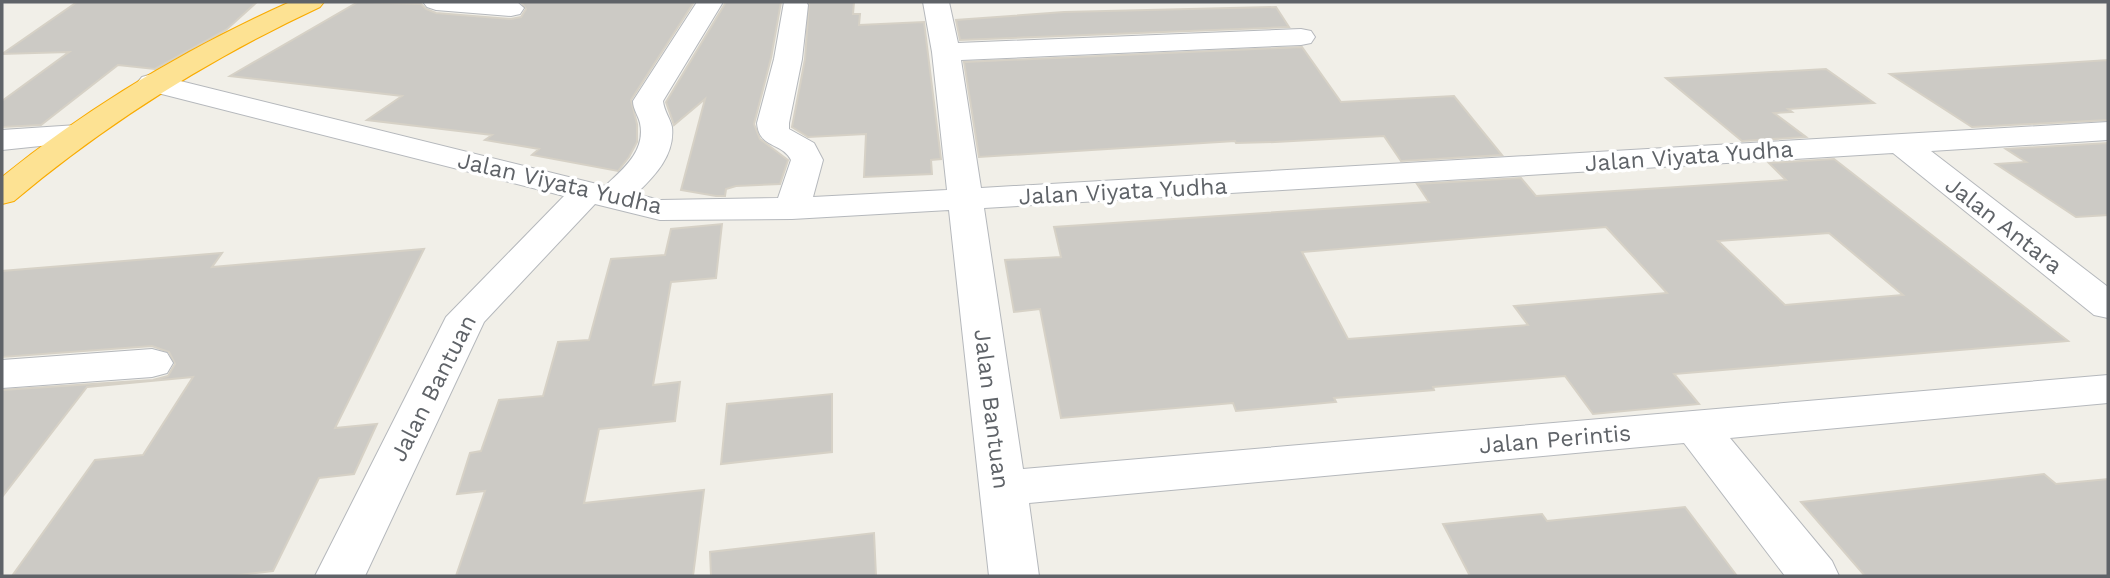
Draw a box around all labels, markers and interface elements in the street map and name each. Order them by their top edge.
street label: Jalan Viyata Yudha [1584,136,1794,177]
street label: Jalan Viyata Yudha [455,147,665,220]
street label: Jalan Antara [1940,171,2067,279]
street label: Jalan Viyata Yudha [1018,173,1228,210]
street label: Jalan Bantuan [385,310,482,466]
street label: Jalan Bantuan [968,328,1015,491]
street label: Jalan Perintis [1478,419,1632,460]

